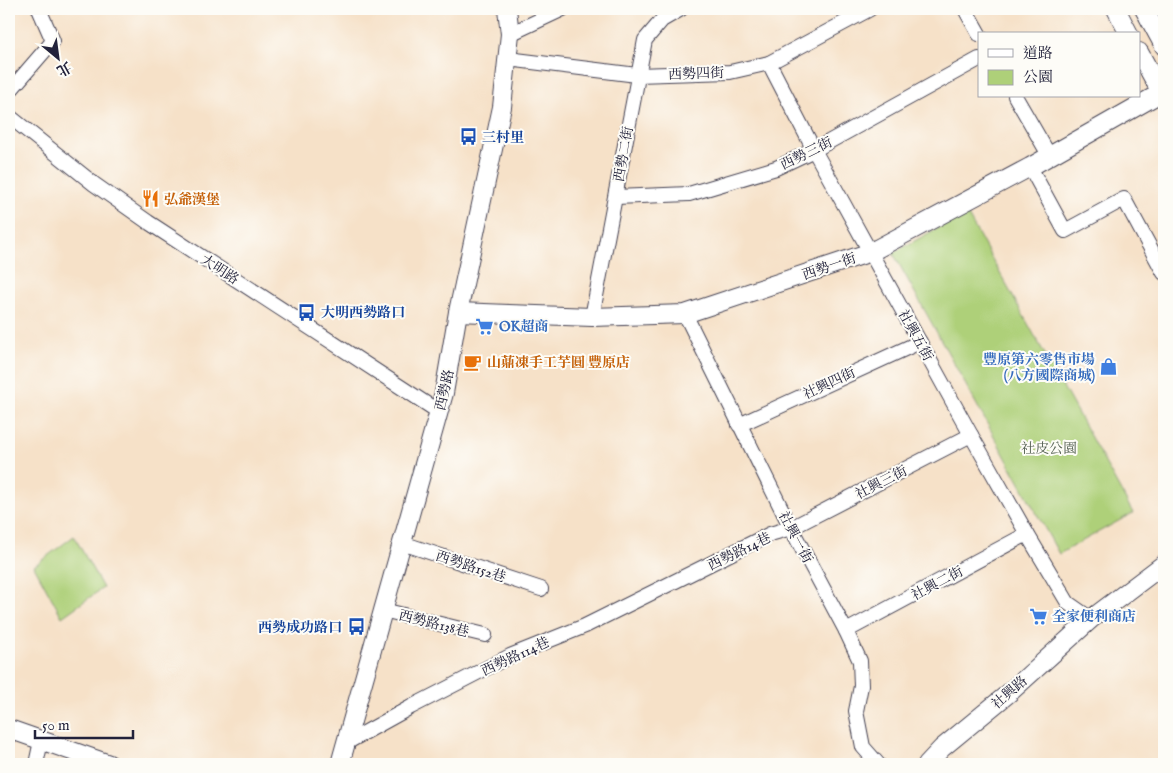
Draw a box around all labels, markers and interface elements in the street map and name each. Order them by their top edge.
north arrow [32,32,82,82]
legend [978,32,1140,98]
text: 道路 [1023,44,1053,63]
text: 北 [53,57,74,80]
street label: 西勢四街 [668,64,724,84]
text: 公園 [1023,68,1053,87]
street label: 西勢二街 [610,125,638,183]
bus stop icon: 三村里 [458,127,478,147]
place label: 三村里 [482,129,524,147]
street label: 西勢三街 [777,134,836,174]
restaurant icon: 弘爺漢堡 [140,189,160,209]
place label: 弘爺漢堡 [164,191,220,209]
street label: 西勢一街 [800,249,859,285]
street label: 大明路 [197,251,242,289]
bus stop icon: 大明西勢路口 [297,302,317,322]
place label: 大明西勢路口 [321,304,405,322]
street label: 社興五街 [894,307,937,364]
supermarket icon: OK超商 [475,316,495,336]
place label: OK超商 [499,318,549,336]
place label: 豐原第六零售市場 (八方國際商城) [983,351,1095,385]
cafe icon: 山薡凍手工芋圓 豐原店 [463,352,483,372]
place label: 山薡凍手工芋圓 豐原店 [487,354,630,372]
shop icon: 豐原第六零售市場 (八方國際商城) [1099,357,1119,377]
street label: 社興四街 [800,364,859,404]
street label: 西勢路 [431,368,458,413]
park label: 社皮公園 [1021,440,1077,458]
street label: 社興三街 [852,462,910,504]
street label: 社興一街 [774,509,816,566]
street label: 西勢路14巷 [705,529,774,575]
street label: 西勢路152巷 [433,547,508,587]
street label: 社興二街 [909,563,966,605]
supermarket icon: 全家便利商店 [1028,606,1048,626]
street label: 西勢路138巷 [397,607,471,641]
place label: 全家便利商店 [1052,608,1136,626]
bus stop icon: 西勢成功路口 [346,617,366,637]
place label: 西勢成功路口 [258,619,342,637]
street label: 西勢路114巷 [478,633,552,681]
street label: 社興路 [988,672,1031,713]
scale bar [35,708,132,740]
text: 50 m [42,716,70,735]

